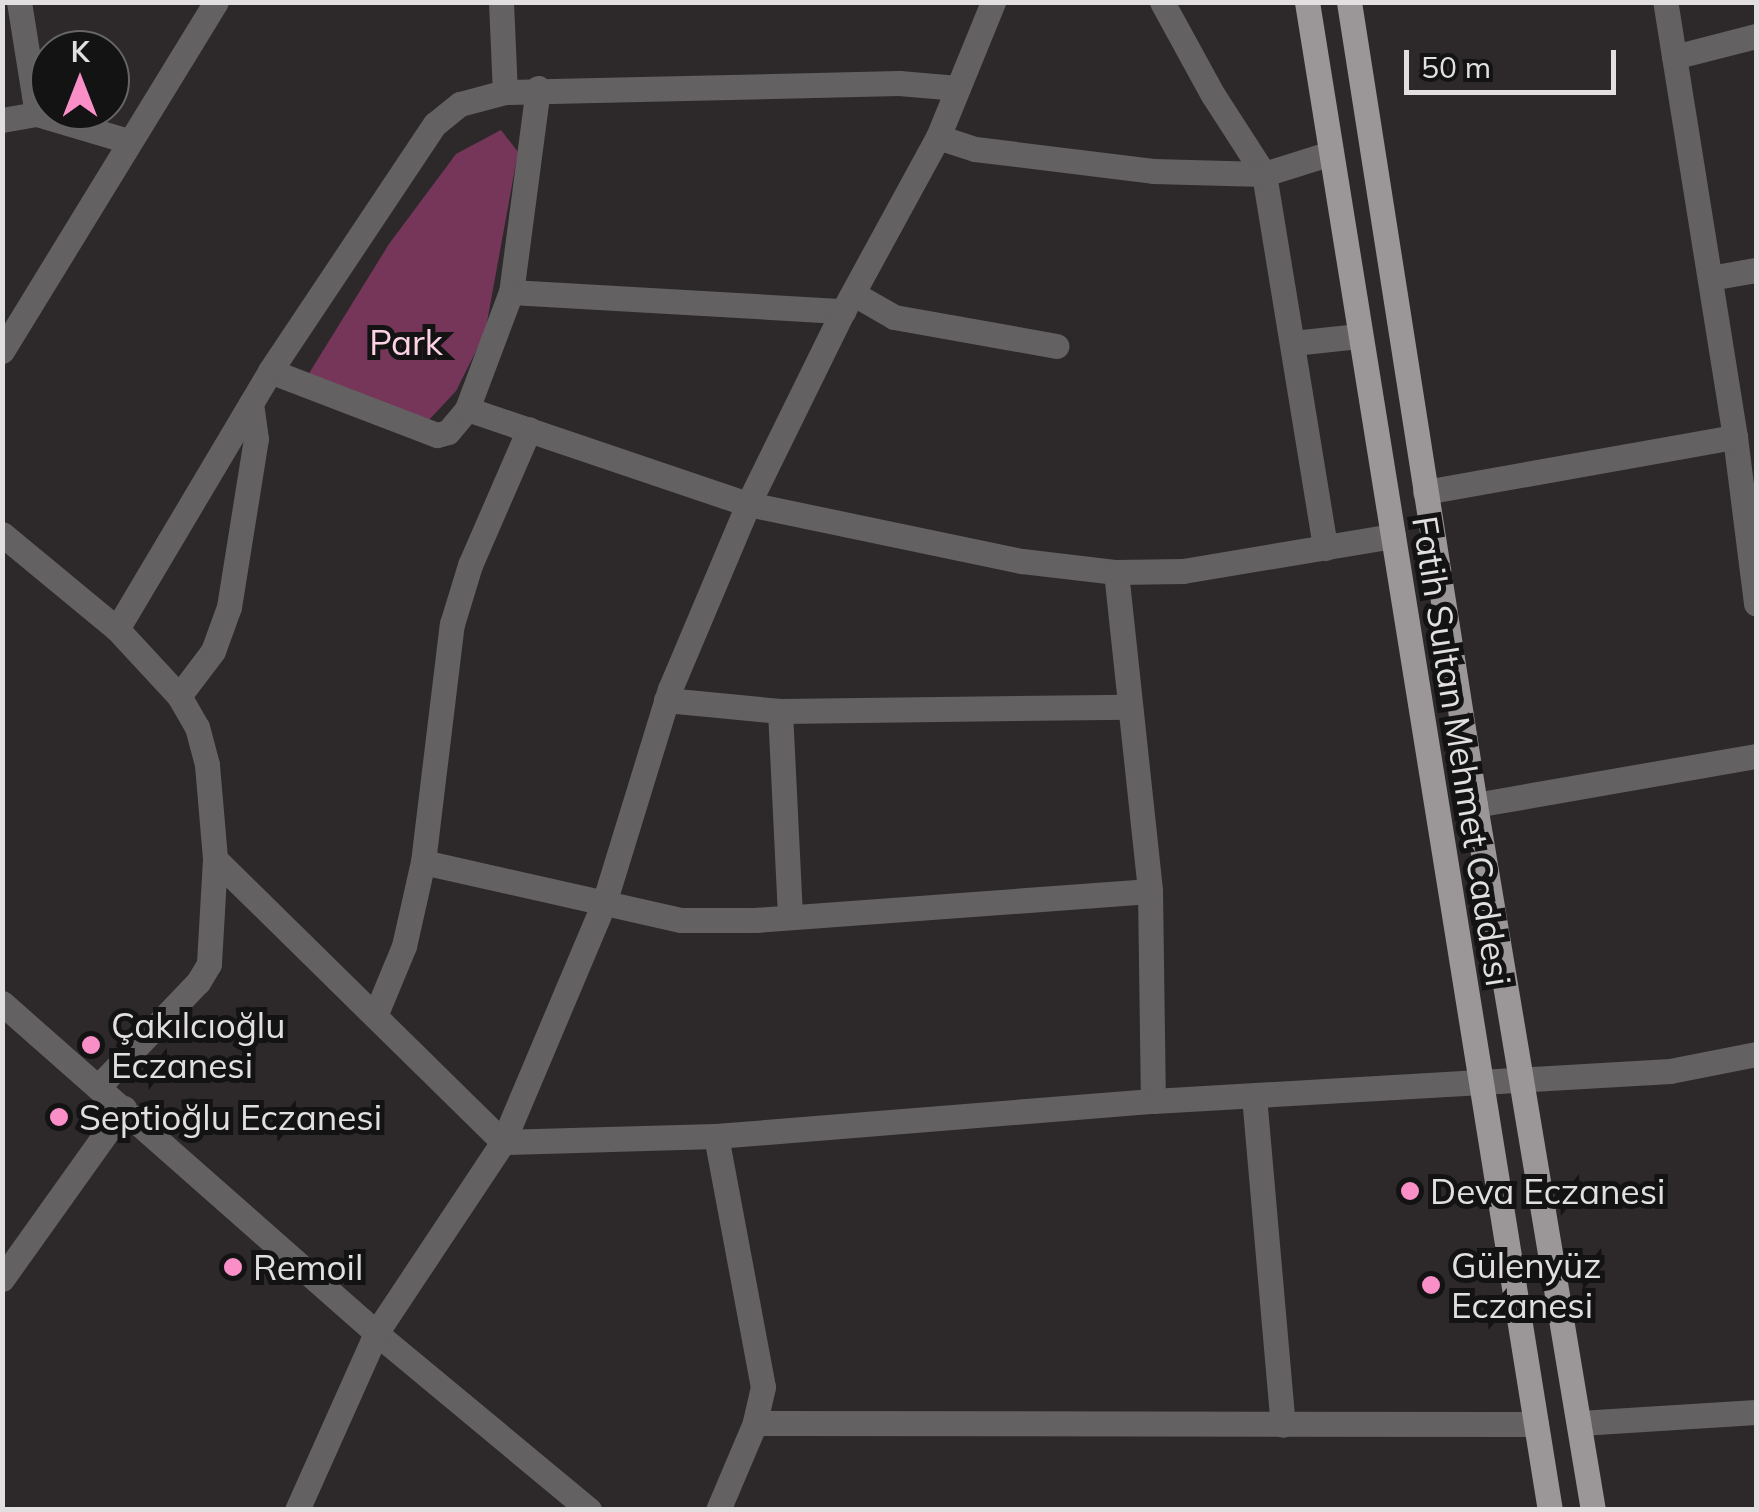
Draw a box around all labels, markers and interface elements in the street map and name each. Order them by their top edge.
north arrow [30,30,130,130]
scale bar [1409,30,1622,92]
text: K [71,34,89,69]
text: 50 m [1421,48,1491,86]
park label: Park [369,321,443,363]
street label: Fatih Sultan Mehmet Caddesi [1404,513,1520,989]
place label: Çakılcıoğlu Eczanesi [111,1004,285,1086]
marker: Çakılcıoğlu Eczanesi [80,1034,102,1056]
place label: Septioğlu Eczanesi [79,1096,382,1138]
marker: Septioğlu Eczanesi [48,1106,70,1128]
place label: Deva Eczanesi [1430,1170,1665,1212]
marker: Deva Eczanesi [1399,1180,1421,1202]
place label: Gülenyüz Eczanesi [1451,1244,1601,1326]
place label: Remoil [253,1246,363,1288]
marker: Remoil [222,1256,244,1278]
marker: Gülenyüz Eczanesi [1420,1274,1442,1296]

